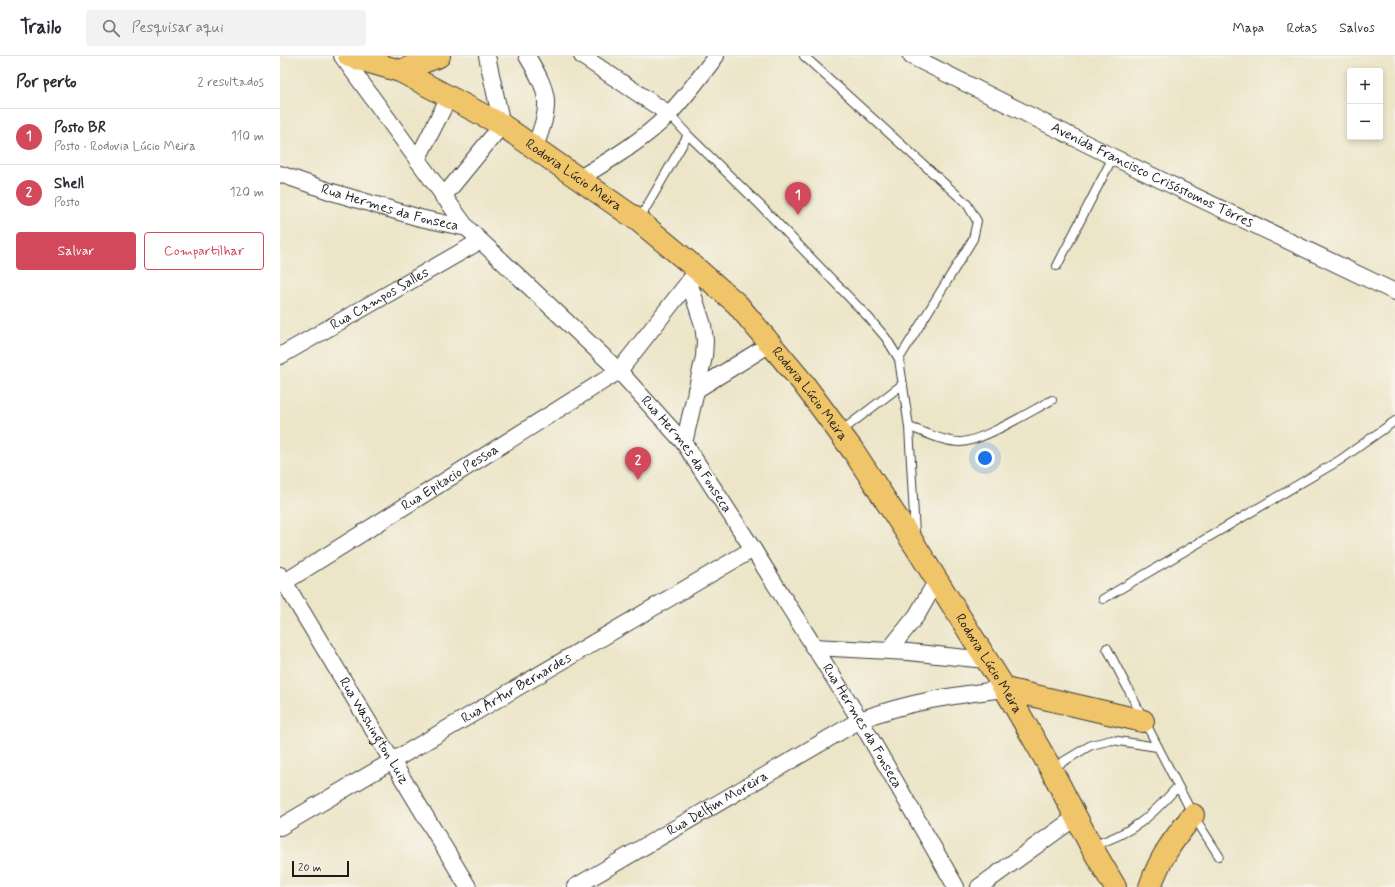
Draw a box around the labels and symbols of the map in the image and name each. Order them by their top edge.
street label: Avenida Francisco Crisóstomos Tôrres [1048,118,1257,232]
street label: Rodovia Lúcio Meira [522,135,626,215]
street label: Rua Hermes da Fonseca [319,180,460,235]
pin: 1 [785,182,811,215]
street label: Rua Campos Salles [327,263,432,334]
street label: Rodovia Lúcio Meira [768,343,852,445]
street label: Rua Hermes da Fonseca [637,392,736,516]
street label: Rua Epitacio Pessoa [398,440,502,515]
pin: 2 [625,447,651,480]
your location [975,448,995,468]
street label: Rodovia Lúcio Meira [951,610,1026,717]
street label: Rua Artur Bernardes [458,649,575,728]
street label: Rua Hermes da Fonseca [818,660,906,792]
street label: Rua Washington Luiz [335,674,413,788]
street label: Rua Delfim Moreira [664,767,771,840]
scale bar [292,859,349,878]

